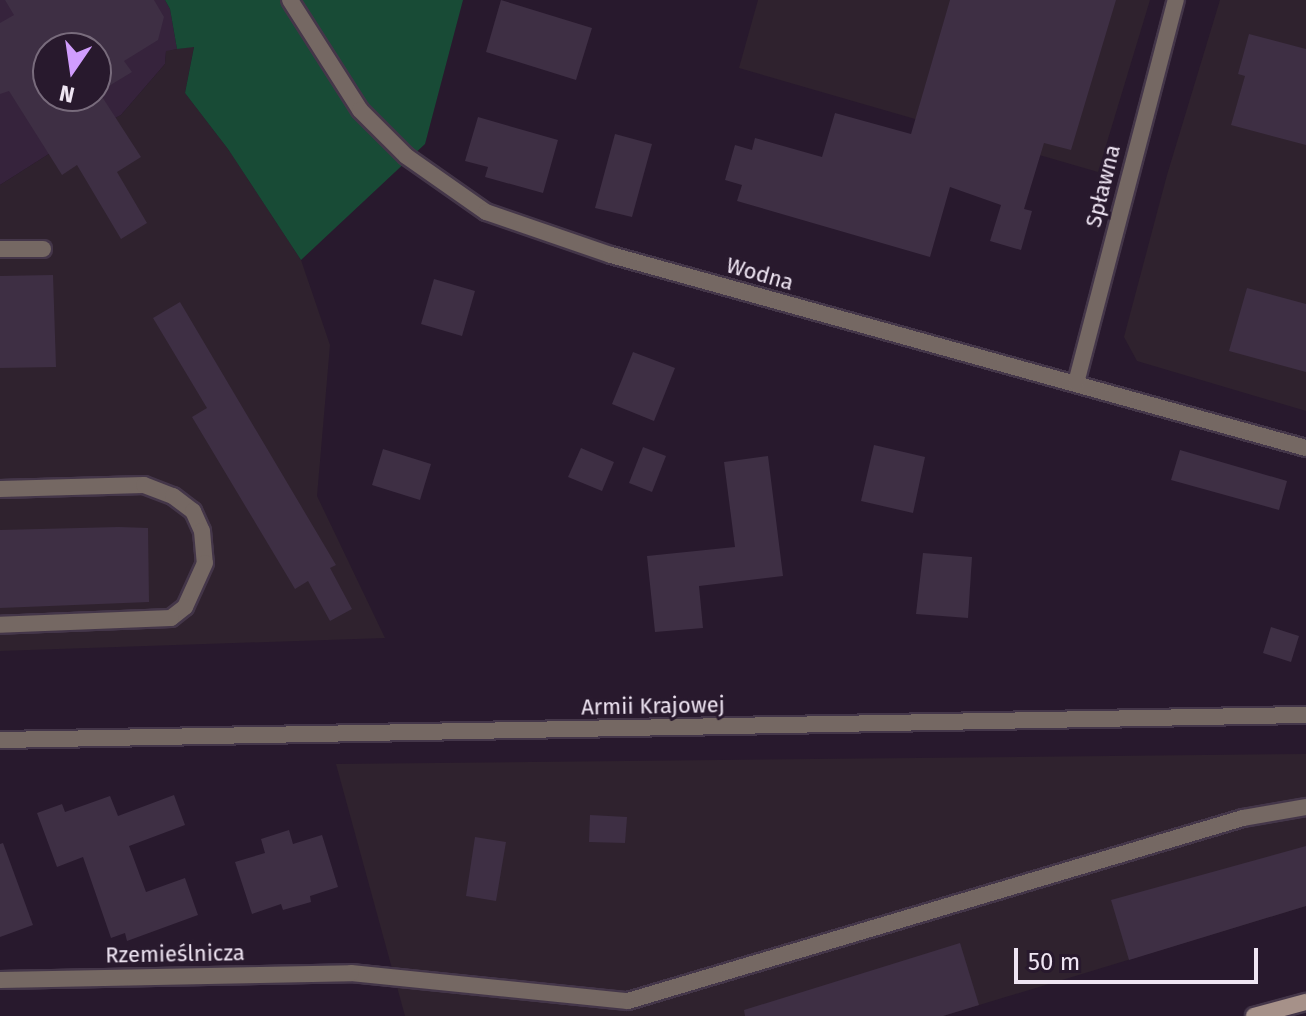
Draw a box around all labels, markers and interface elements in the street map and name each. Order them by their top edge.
north arrow [32,32,112,112]
text: N [57,79,77,109]
street label: Spławna [1080,142,1126,230]
street label: Wodna [723,252,797,296]
street label: Armii Krajowej [581,692,725,720]
scale bar [1018,932,1262,982]
street label: Rzemieślnicza [105,940,245,968]
text: 50 m [1028,948,1080,976]

